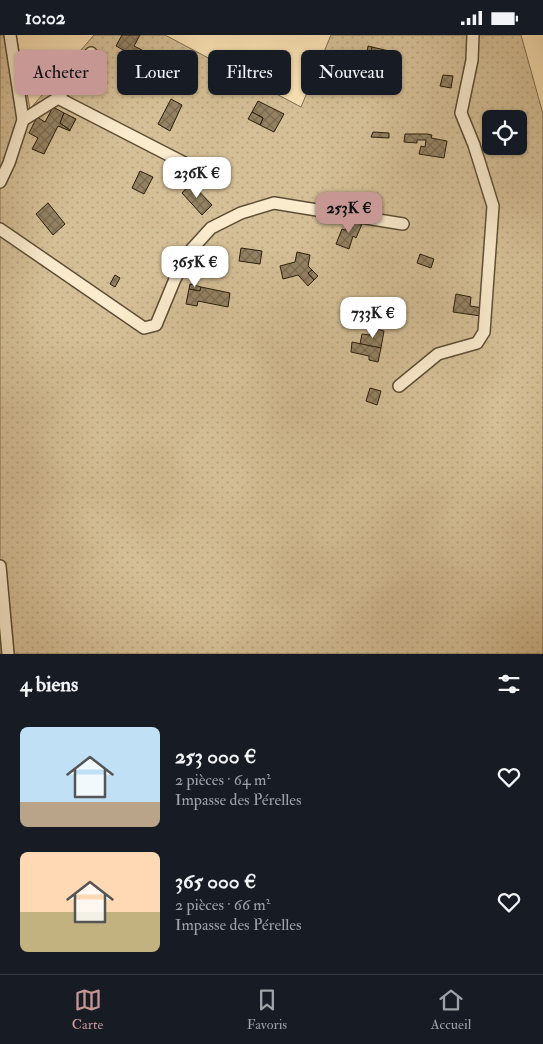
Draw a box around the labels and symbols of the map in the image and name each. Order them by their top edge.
pin: 236K € [156,156,238,199]
pin: 253K € [308,191,390,234]
pin: 365K € [154,245,236,288]
pin: 733K € [332,297,414,339]

